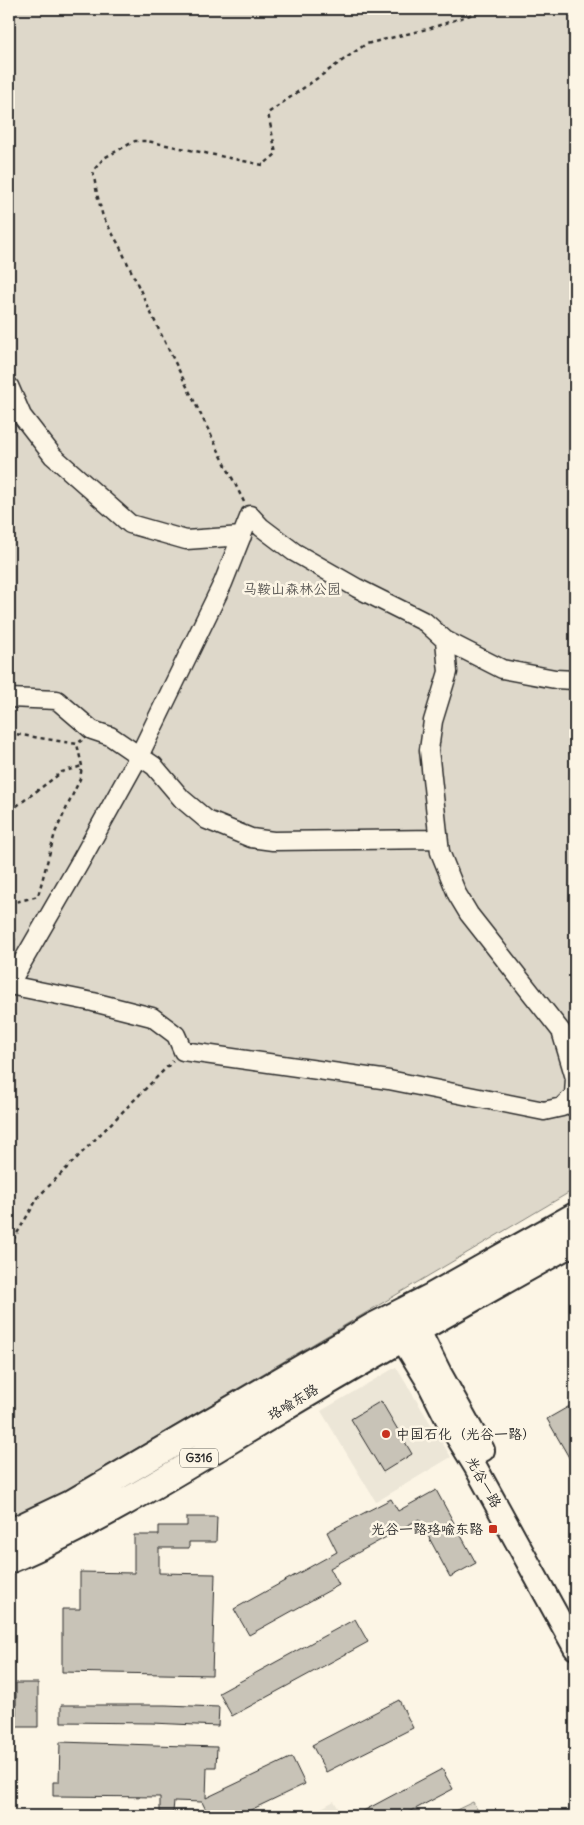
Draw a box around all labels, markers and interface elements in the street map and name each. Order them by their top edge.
park label: 马鞍山森林公园 [243,580,341,598]
street label: 珞喻东路 [264,1380,322,1424]
place label: 中国石化（光谷一路） [396,1425,536,1443]
marker: 中国石化（光谷一路） [380,1428,392,1440]
road number: G316 [180,1449,218,1468]
street label: 光谷一路 [463,1453,505,1511]
place label: 光谷一路珞喻东路 [371,1520,483,1538]
marker: 光谷一路珞喻东路 [487,1523,499,1535]

